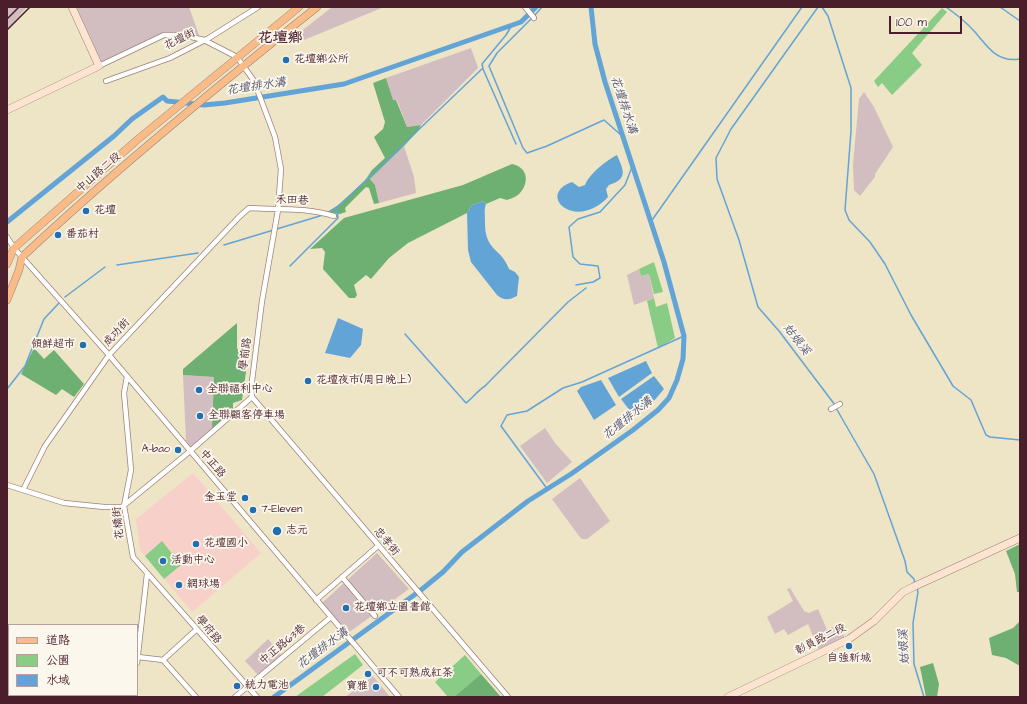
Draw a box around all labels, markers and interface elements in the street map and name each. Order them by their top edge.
scale bar [891,8,964,34]
text: 100 m [896,14,927,31]
street label: 花壇街 [162,27,198,53]
district label: 花壇鄉 [258,30,302,48]
place label: 花壇鄉公所 [294,53,349,67]
marker: 花壇鄉公所 [281,55,291,65]
water label: 花壇排水溝 [607,74,639,136]
water label: 花壇排水溝 [225,76,287,98]
street label: 中山路二段 [74,150,124,196]
street label: 禾田巷 [275,194,309,208]
place label: 花壇 [94,204,116,218]
marker: 花壇 [81,206,91,216]
place label: 番茄村 [66,228,99,242]
marker: 番茄村 [53,230,63,240]
street label: 成功街 [101,316,133,350]
water label: 姑娘溪 [779,321,813,359]
street label: 學前路 [237,337,255,371]
place label: 領鮮超市 [31,338,75,352]
marker: 領鮮超市 [78,340,88,350]
place label: 花壇夜市(周日晚上) [316,374,411,388]
marker: 花壇夜市(周日晚上) [303,376,313,386]
place label: 全聯福利中心 [207,383,273,397]
marker: 全聯福利中心 [194,385,204,395]
water label: 花壇排水溝 [600,395,656,443]
place label: 全聯顧客停車場 [208,409,285,423]
marker: 全聯顧客停車場 [195,411,205,421]
place label: A-bao [142,443,170,457]
marker: A-bao [173,445,183,455]
street label: 中正路 [196,447,228,481]
place label: 金玉堂 [204,491,237,505]
marker: 金玉堂 [240,493,250,503]
place label: 7-Eleven [261,503,303,517]
marker: 7-Eleven [248,505,258,515]
street label: 花橋街 [111,506,127,540]
place label: 志元 [286,524,308,538]
marker: 志元 [271,525,283,537]
street label: 忠孝街 [370,525,402,559]
place label: 花壇國小 [204,537,248,551]
marker: 花壇國小 [191,539,201,549]
place label: 活動中心 [171,554,215,568]
marker: 活動中心 [158,556,168,566]
place label: 網球場 [187,578,220,592]
marker: 網球場 [174,580,184,590]
place label: 花壇鄉立圖書館 [354,601,431,615]
marker: 花壇鄉立圖書館 [341,603,351,613]
street label: 學府路 [192,613,224,647]
street label: 中正路63巷 [257,622,309,668]
street label: 彰員路二段 [794,622,848,658]
legend [8,624,138,696]
water label: 花壇排水溝 [294,626,352,672]
water label: 姑娘溪 [897,629,913,665]
text: 道路 [46,632,70,649]
marker: 自強新城 [844,641,854,651]
text: 公園 [46,652,70,669]
place label: 自強新城 [827,652,871,666]
place label: 可不可熟成紅茶 [376,667,453,681]
marker: 可不可熟成紅茶 [363,669,373,679]
text: 水域 [46,672,70,689]
place label: 統力電池 [245,679,289,693]
place label: 寶雅 [346,680,368,694]
marker: 統力電池 [232,681,242,691]
marker: 寶雅 [371,682,381,692]

